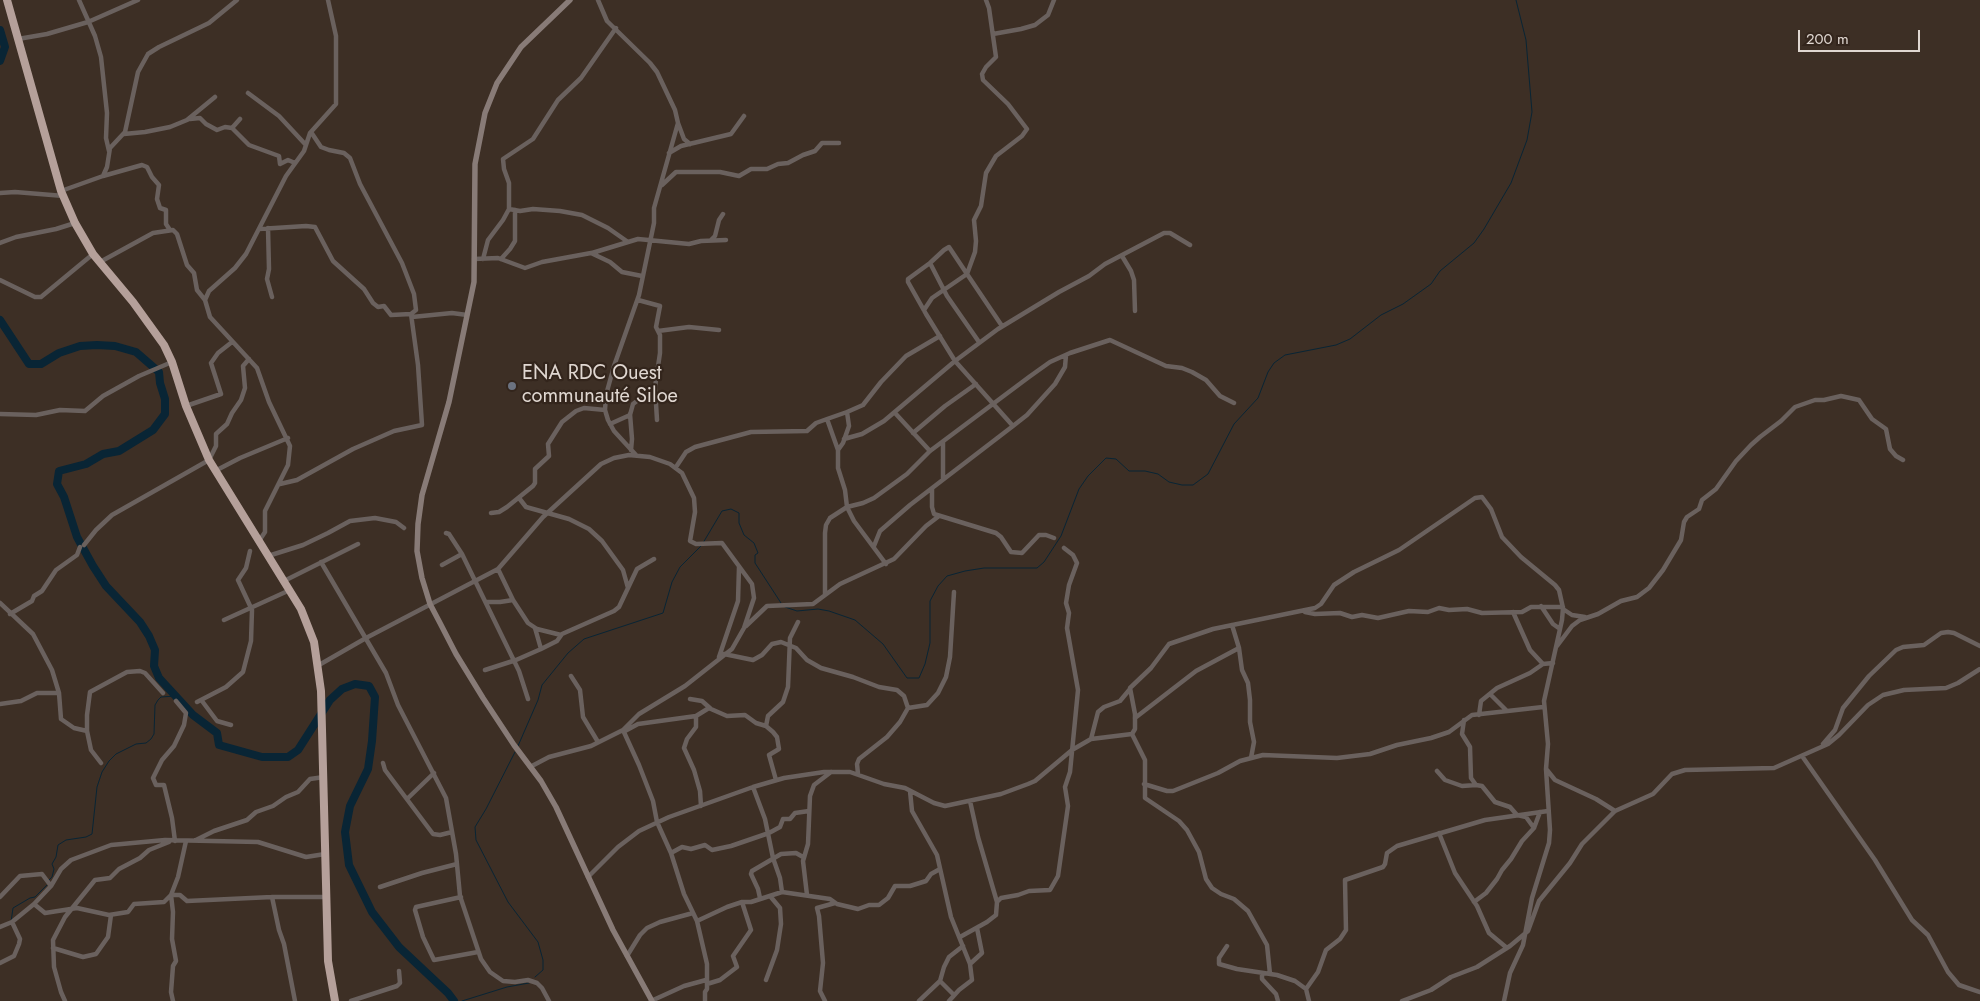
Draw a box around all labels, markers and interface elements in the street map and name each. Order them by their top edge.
scale bar [1800,20,1922,52]
text: 200 m [1806,28,1849,50]
place label: ENA RDC Ouest communauté Siloe [522,362,678,409]
marker: ENA RDC Ouest communauté Siloe [506,380,518,392]

